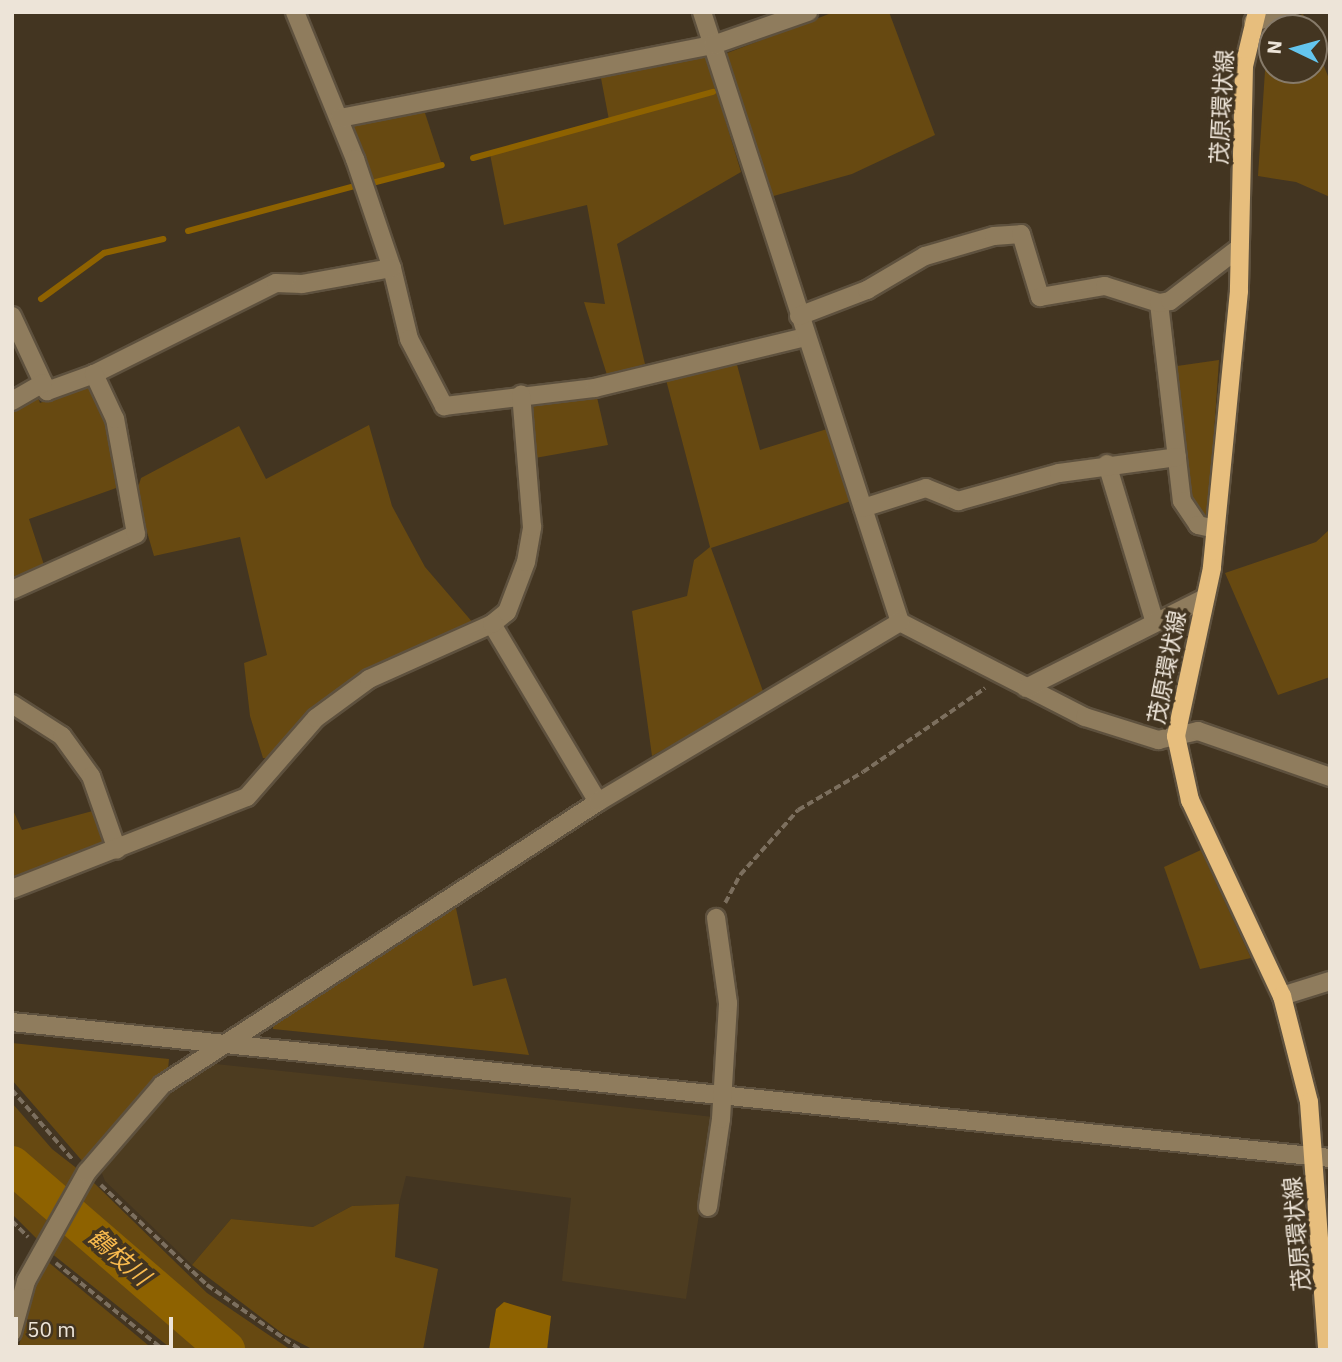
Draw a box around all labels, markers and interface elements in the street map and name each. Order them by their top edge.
north arrow [1258,14,1328,84]
text: N [1262,39,1287,55]
street label: 茂原環状線 [1204,49,1238,165]
street label: 茂原環状線 [1141,608,1191,726]
street label: 茂原環状線 [1277,1176,1315,1292]
water label: 鶴枝川 [82,1223,156,1291]
scale bar [18,1302,177,1346]
text: 50 m [27,1315,76,1343]

